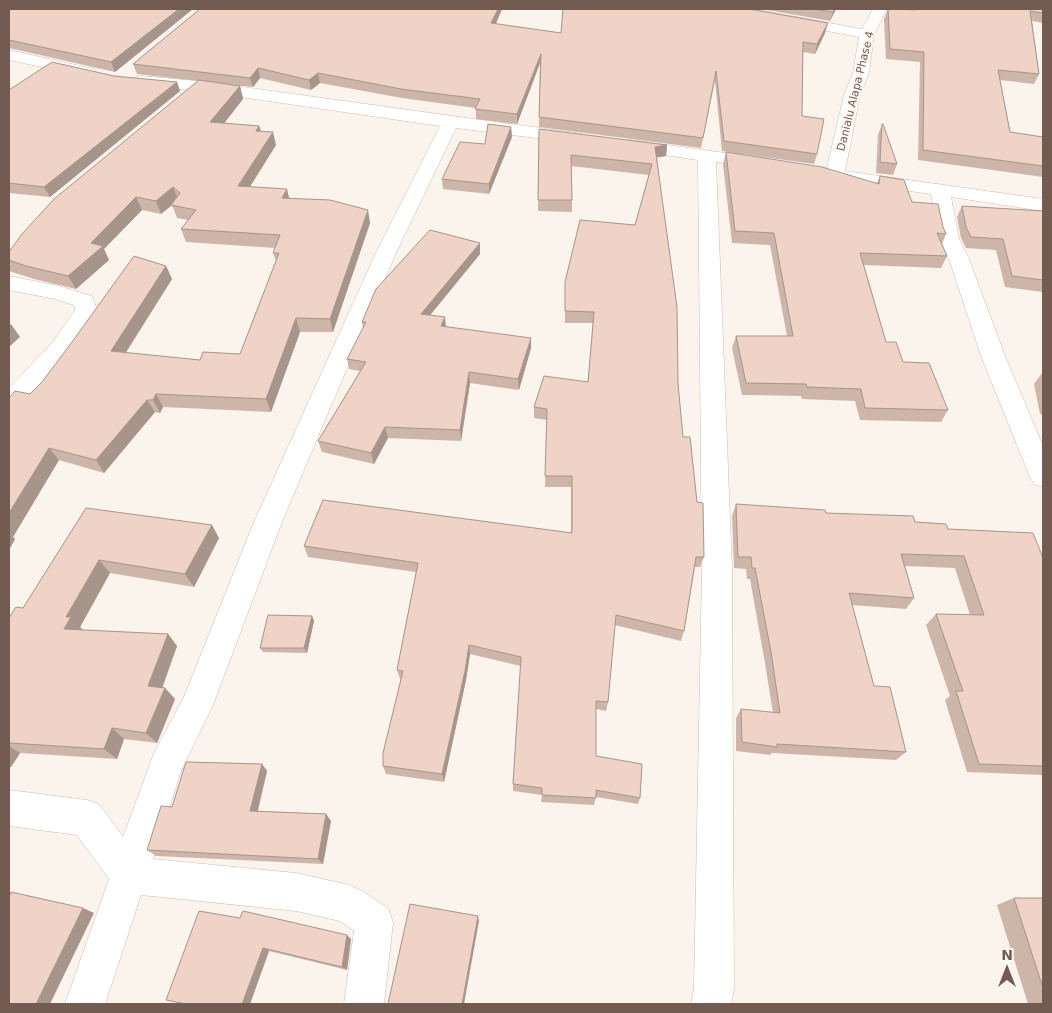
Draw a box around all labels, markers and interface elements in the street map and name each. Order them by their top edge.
street label: Danialu Alapa Phase 4 [834,30,877,153]
north arrow [982,943,1032,993]
text: N [1001,947,1013,963]

